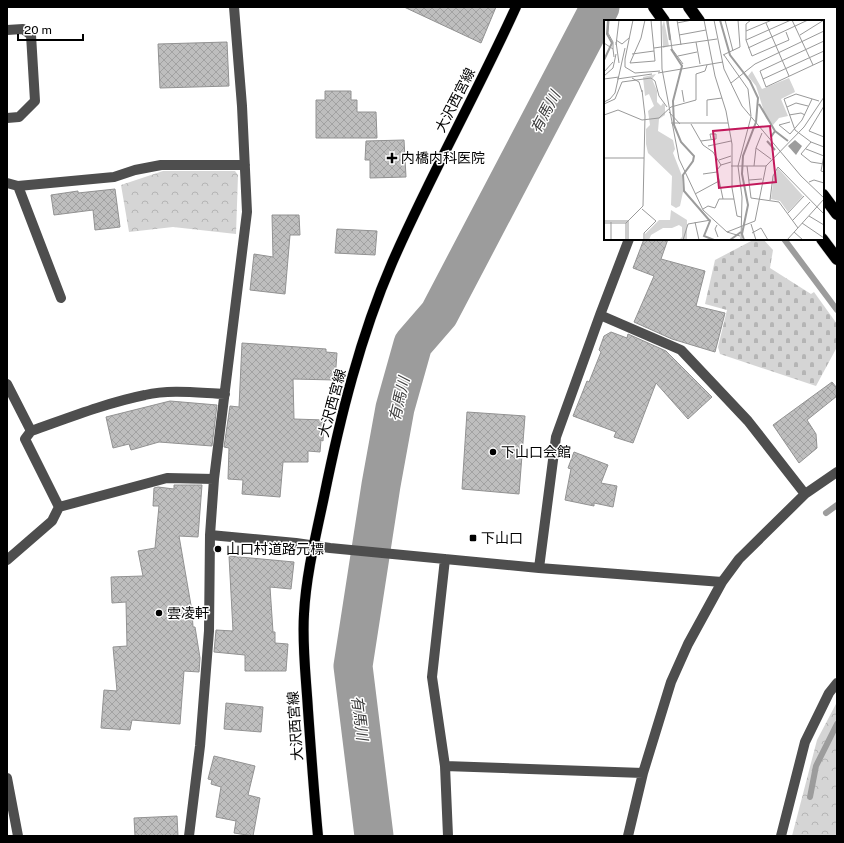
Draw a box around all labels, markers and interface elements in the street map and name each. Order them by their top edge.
scale bar [18,16,83,42]
inset map [604,20,824,240]
text: 20 m [24,23,52,37]
street label: 大沢西宮線 [432,65,478,135]
water label: 有馬川 [527,86,564,136]
place label: 内橋内科医院 [401,150,485,166]
marker: 内橋内科医院 [386,152,398,164]
street label: 大沢西宮線 [315,367,349,439]
water label: 有馬川 [386,373,413,423]
place label: 下山口会館 [501,444,571,460]
marker: 下山口会館 [488,447,498,457]
place label: 下山口 [481,530,523,546]
marker: 下山口 [468,533,478,543]
place label: 山口村道路元標 [226,541,324,557]
marker: 山口村道路元標 [213,544,223,554]
place label: 雲凌軒 [167,605,209,621]
marker: 雲凌軒 [154,608,164,618]
street label: 大沢西宮線 [285,691,305,761]
water label: 有馬川 [349,695,371,743]

